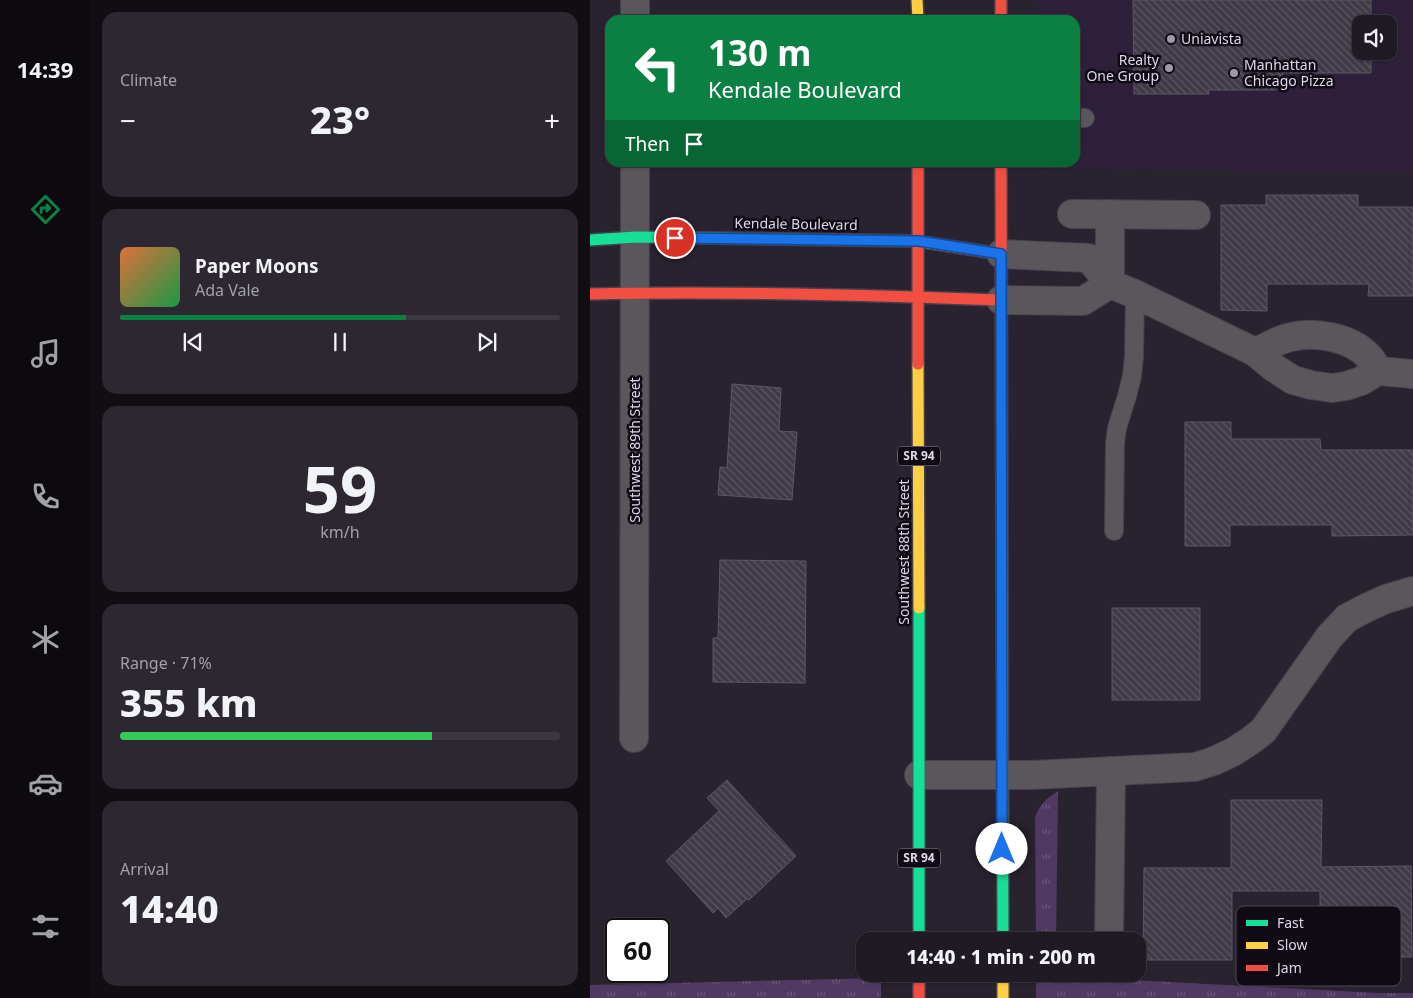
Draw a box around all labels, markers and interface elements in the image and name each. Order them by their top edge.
map controls [1352,15,1397,60]
button: sound [1352,15,1397,60]
text: 130 m [708,29,811,76]
place label: Uniavista [1181,29,1242,48]
marker: Uniavista [1165,33,1177,45]
icon: left [625,35,690,100]
place label: Realty One Group [1086,50,1160,85]
text: 14:39 [17,54,73,84]
place label: Manhattan Chicago Pizza [1244,55,1334,90]
marker: Realty One Group [1163,62,1175,74]
marker: Manhattan Chicago Pizza [1228,67,1240,79]
text: Climate [120,69,177,91]
text: Kendale Boulevard [708,74,902,104]
text: 23° [310,93,370,145]
text: − [120,101,136,139]
text: + [544,101,560,139]
icon: arrive [680,130,708,158]
text: Then [625,131,670,157]
icon: directions [28,192,63,227]
street label: Kendale Boulevard [734,213,858,234]
pin [654,217,696,259]
icon: arrive [661,224,689,252]
text: Paper Moons [195,253,319,279]
text: Ada Vale [195,279,260,301]
icon: previous [179,328,207,356]
icon: pause [326,328,354,356]
icon: next [473,328,501,356]
icon: music [28,336,63,371]
street label: Southwest 89th Street [625,377,644,523]
text: 59 [303,444,377,532]
road number: SR 94 [898,446,940,466]
icon: phone [28,479,63,514]
street label: Southwest 88th Street [894,479,913,625]
text: km/h [320,521,360,543]
icon: climate [28,622,63,657]
text: Range · 71% [120,652,212,674]
text: 355 km [120,676,258,728]
icon: car [28,766,63,801]
position arrow [975,822,1027,874]
road number: SR 94 [898,848,940,868]
text: Arrival [120,858,169,880]
text: 14:40 [120,882,219,934]
legend [1236,906,1401,986]
icon: filters [28,909,63,944]
text: Fast [1277,913,1304,932]
speed limit sign: 60 [605,918,670,983]
text: Slow [1277,935,1308,954]
text: 14:40 · 1 min · 200 m [906,944,1096,970]
text: Jam [1275,958,1302,977]

